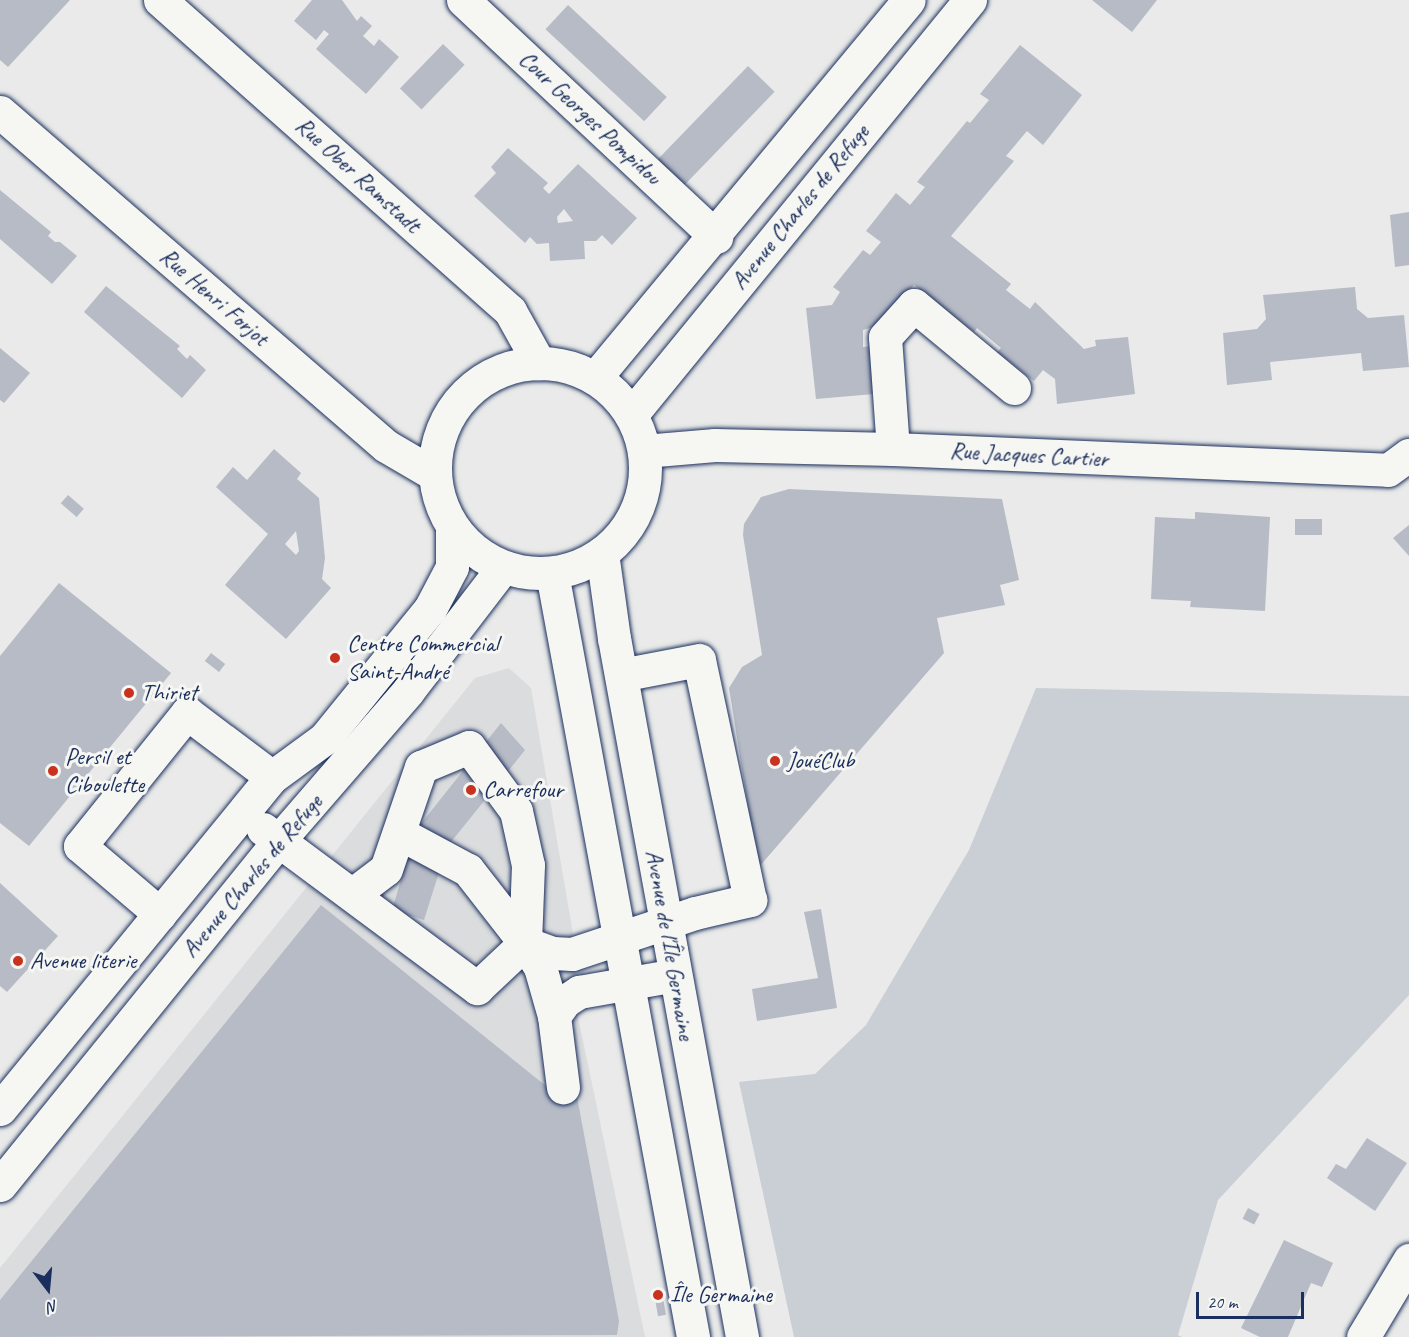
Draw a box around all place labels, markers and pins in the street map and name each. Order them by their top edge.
place label: Centre Commercial Saint-André [347,630,499,686]
marker: Centre Commercial Saint-André [328,651,342,665]
place label: Thiriet [141,679,197,707]
marker: Thiriet [122,686,136,700]
place label: Persil et Ciboulette [65,743,144,799]
place label: JouéClub [787,747,854,775]
marker: JouéClub [768,754,782,768]
marker: Persil et Ciboulette [46,764,60,778]
place label: Carrefour [483,776,563,804]
marker: Carrefour [464,783,478,797]
place label: Avenue literie [30,947,136,975]
marker: Avenue literie [11,954,25,968]
place label: Île Germaine [670,1281,773,1309]
marker: Île Germaine [651,1288,665,1302]

